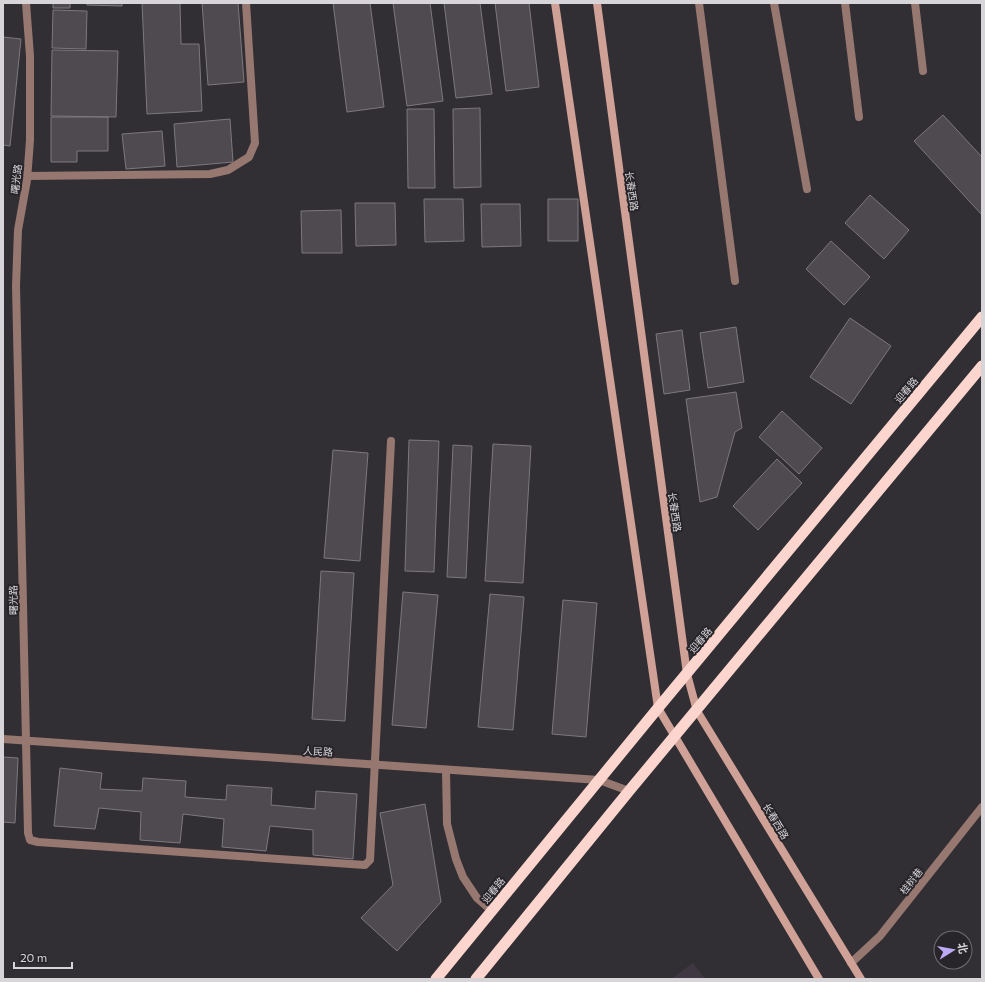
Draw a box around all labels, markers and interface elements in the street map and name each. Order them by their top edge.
street label: 曙光路 [8,163,24,195]
street label: 长春西路 [623,170,641,212]
street label: 迎春路 [892,375,920,405]
street label: 长春西路 [666,491,684,533]
street label: 曙光路 [7,585,19,615]
street label: 迎春路 [686,625,714,655]
street label: 人民路 [303,744,333,758]
street label: 长春西路 [761,801,791,841]
street label: 桂树巷 [897,865,925,897]
street label: 迎春路 [479,875,507,905]
north arrow [933,930,973,970]
text: 北 [956,941,971,955]
scale bar [14,944,72,970]
text: 20 m [20,950,47,964]

